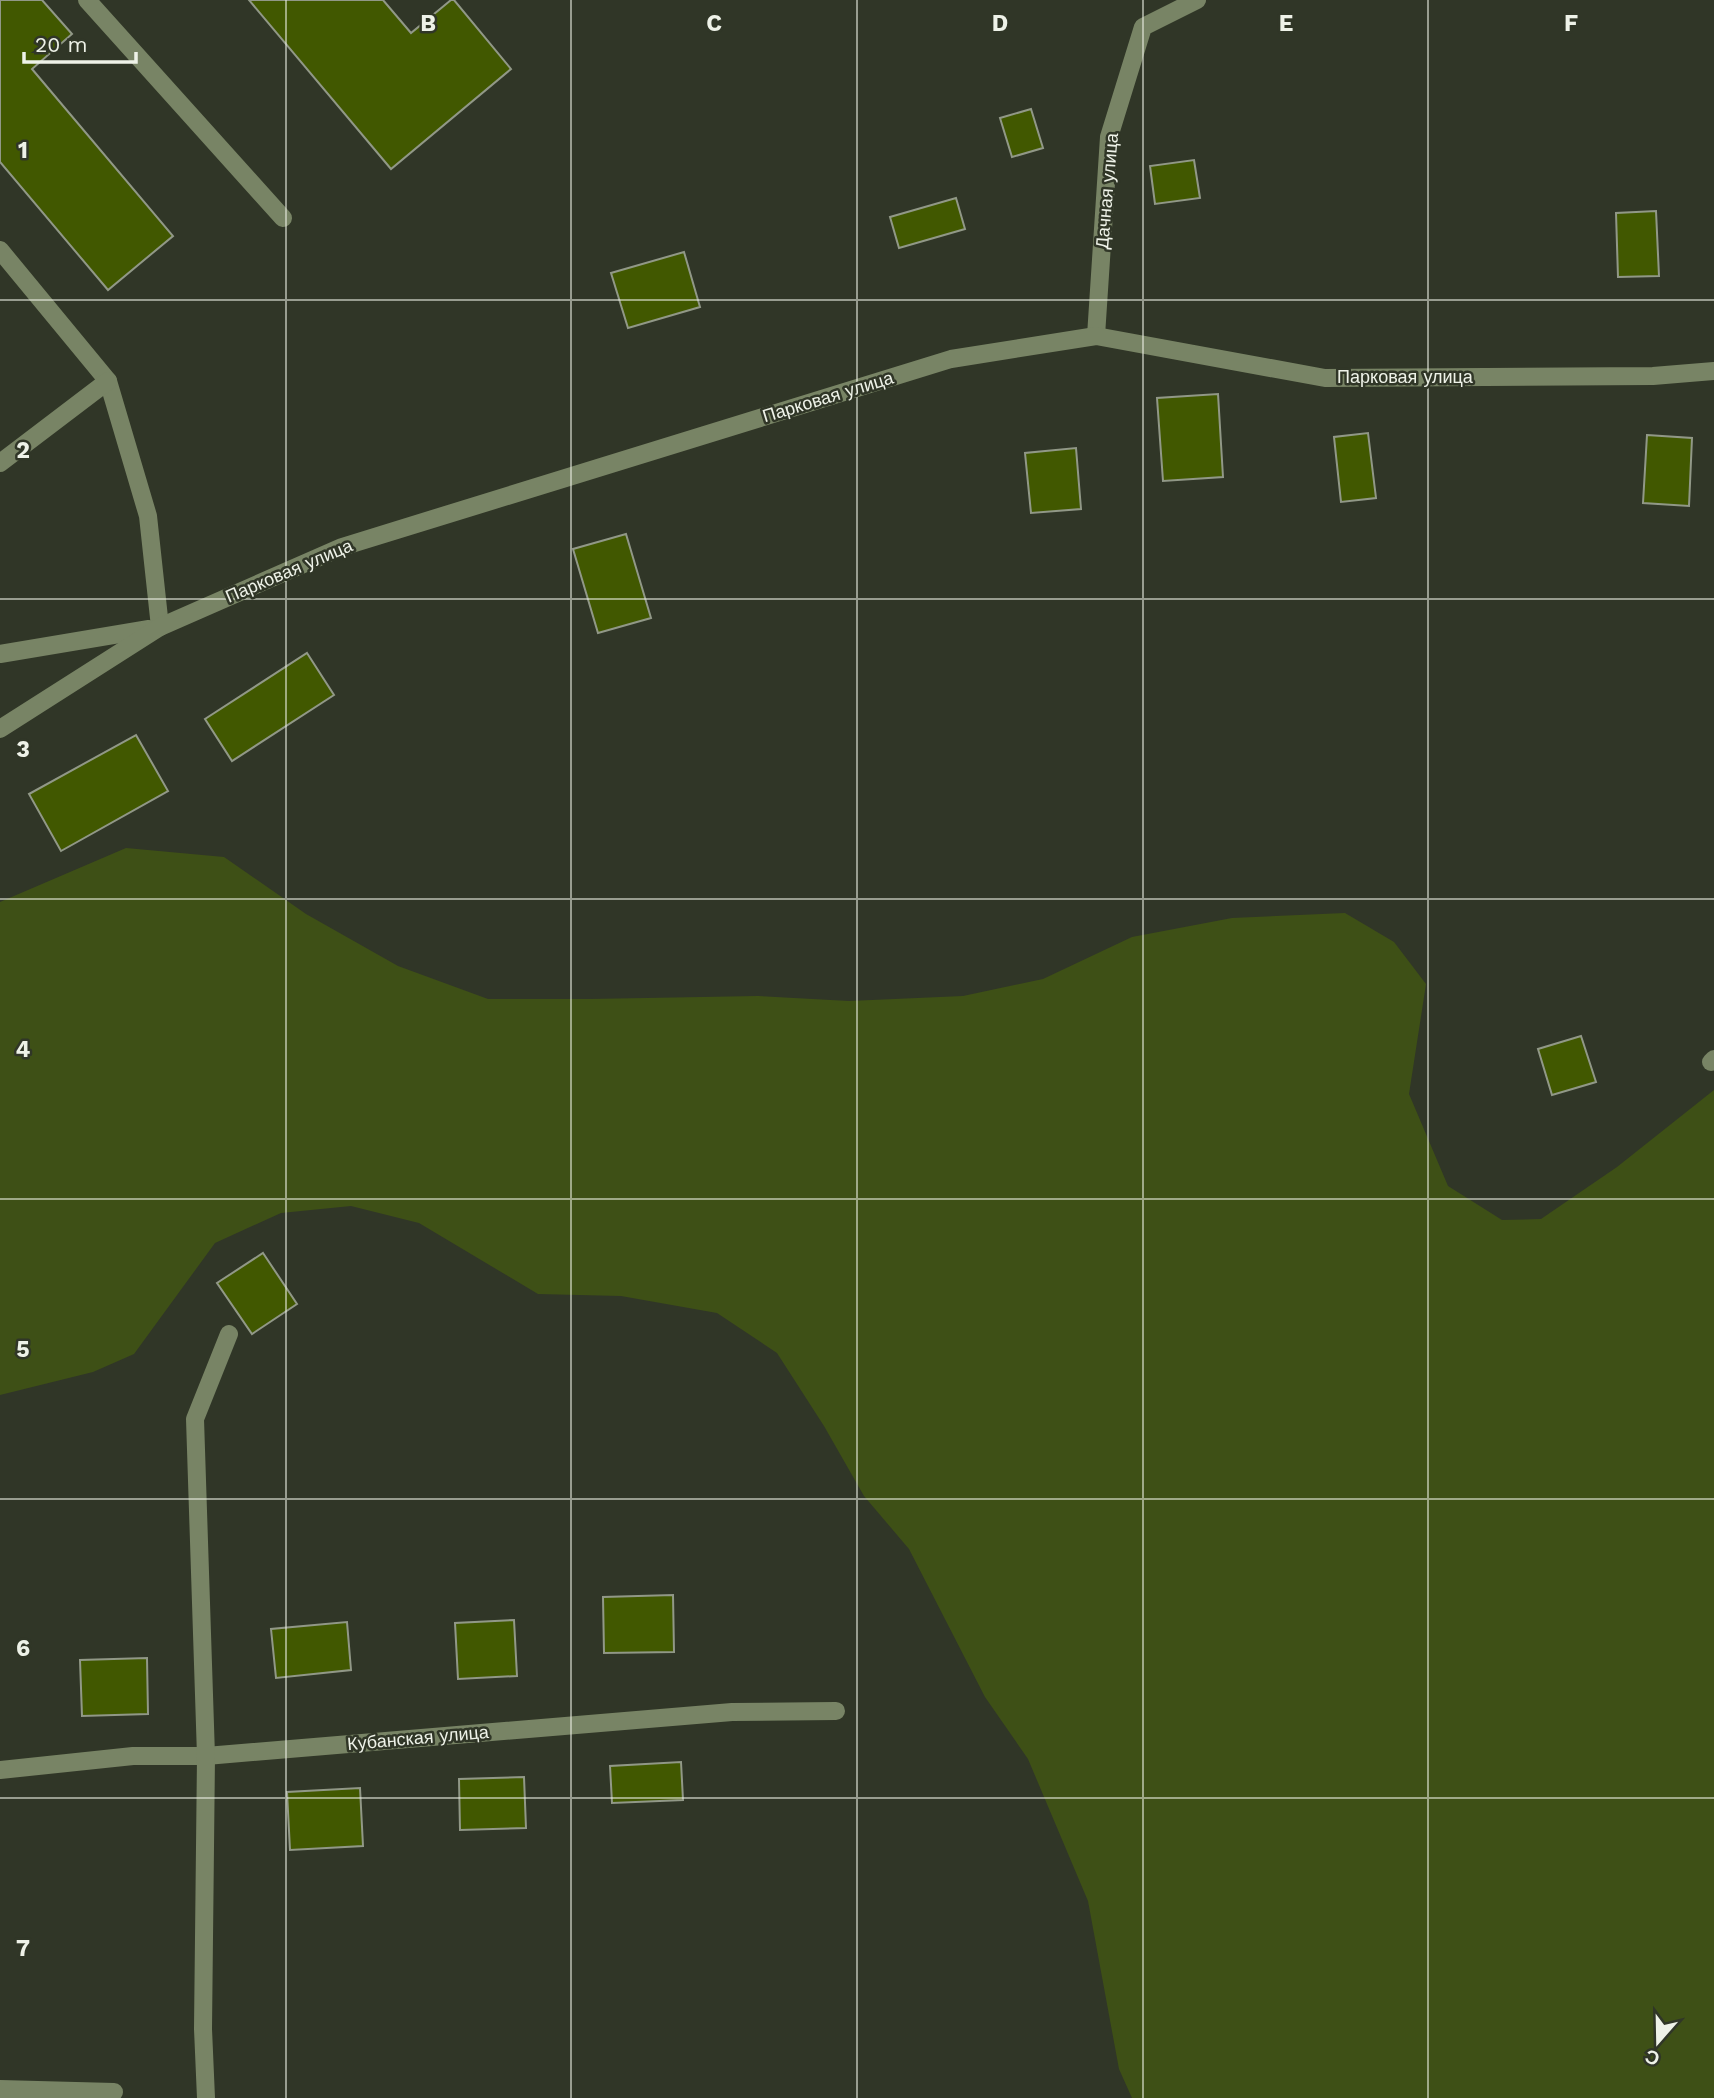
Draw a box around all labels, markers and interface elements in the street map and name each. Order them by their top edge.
text: B [420,10,436,37]
text: C [706,10,722,37]
text: D [992,10,1008,37]
text: E [1279,10,1293,37]
text: F [1564,10,1578,37]
scale bar [24,21,136,65]
text: 20 m [35,32,87,57]
street label: Дачная улица [1091,131,1122,250]
text: 1 [18,137,28,164]
street label: Парковая улица [760,366,897,426]
street label: Парковая улица [1337,366,1474,387]
text: 2 [16,437,30,464]
street label: Парковая улица [222,534,356,607]
text: 3 [16,736,30,763]
text: 4 [16,1036,31,1063]
text: 5 [16,1336,30,1363]
text: 6 [16,1635,30,1662]
street label: Кубанская улица [346,1721,491,1754]
text: 7 [16,1935,30,1962]
north arrow [1623,2007,1693,2077]
text: С [1642,2044,1663,2071]

